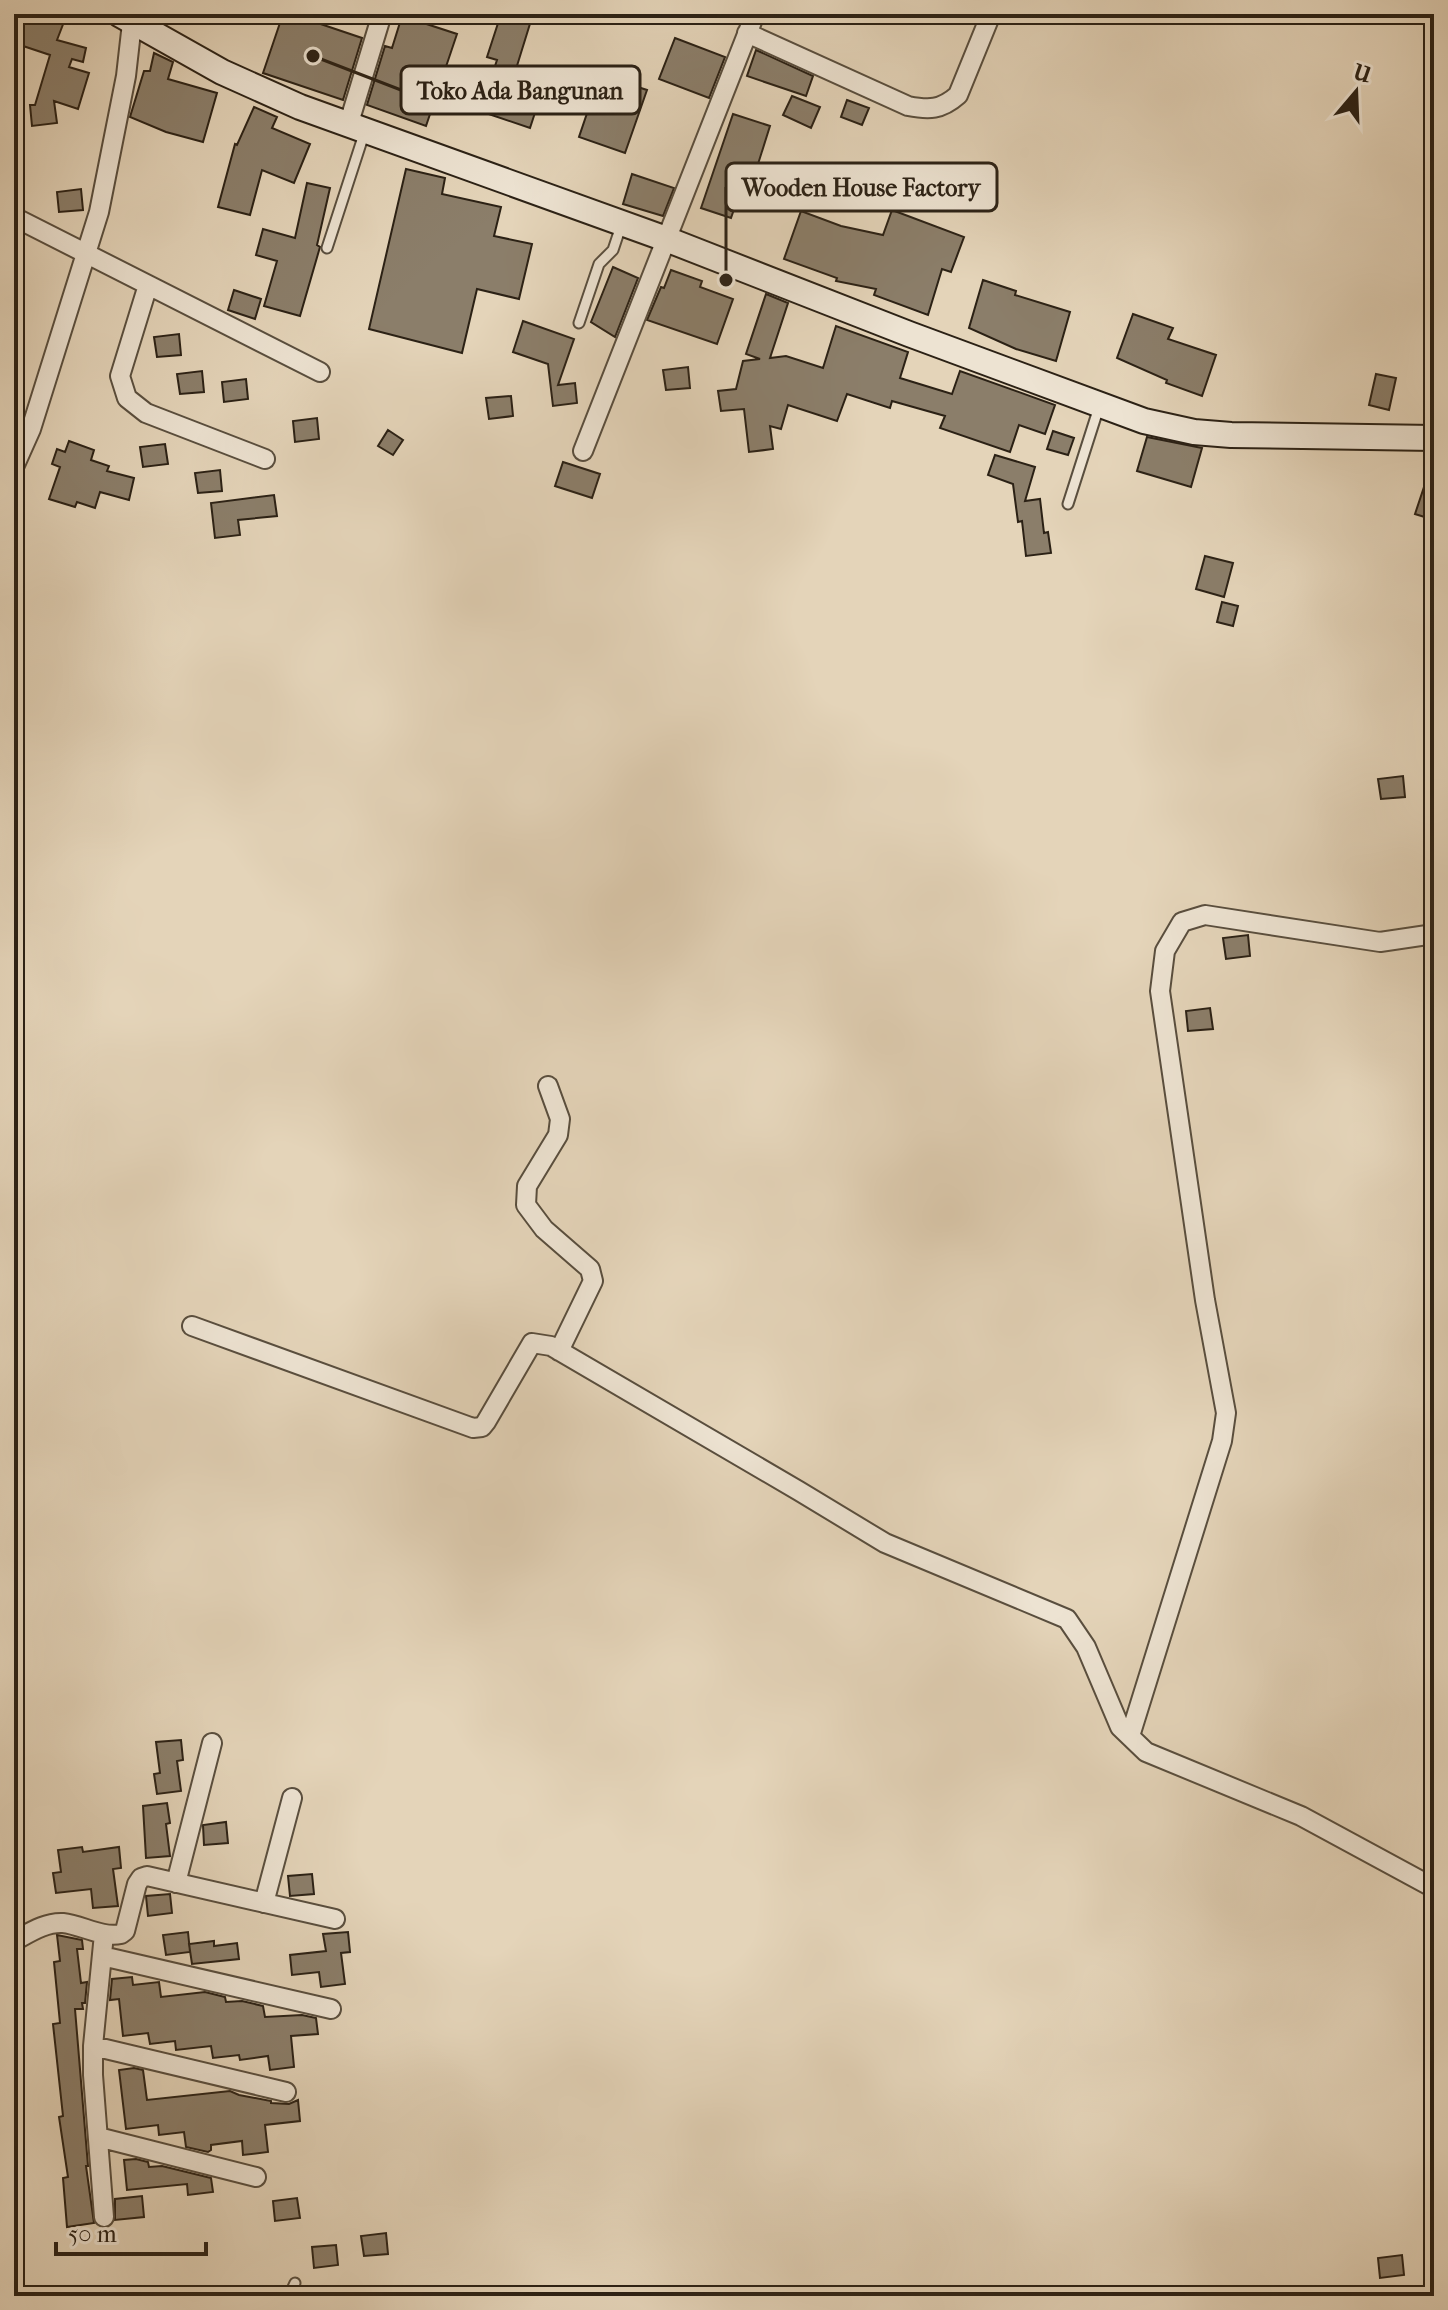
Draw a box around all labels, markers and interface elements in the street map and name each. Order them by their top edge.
north arrow [1316,52,1396,132]
text: U [1349,59,1375,89]
callout: Toko Ada Bangunan [401,66,640,114]
text: Toko Ada Bangunan [416,77,624,105]
callout: Wooden House Factory [726,163,997,211]
text: Wooden House Factory [741,174,981,202]
scale bar [56,2206,206,2256]
text: 50 m [68,2220,117,2248]

